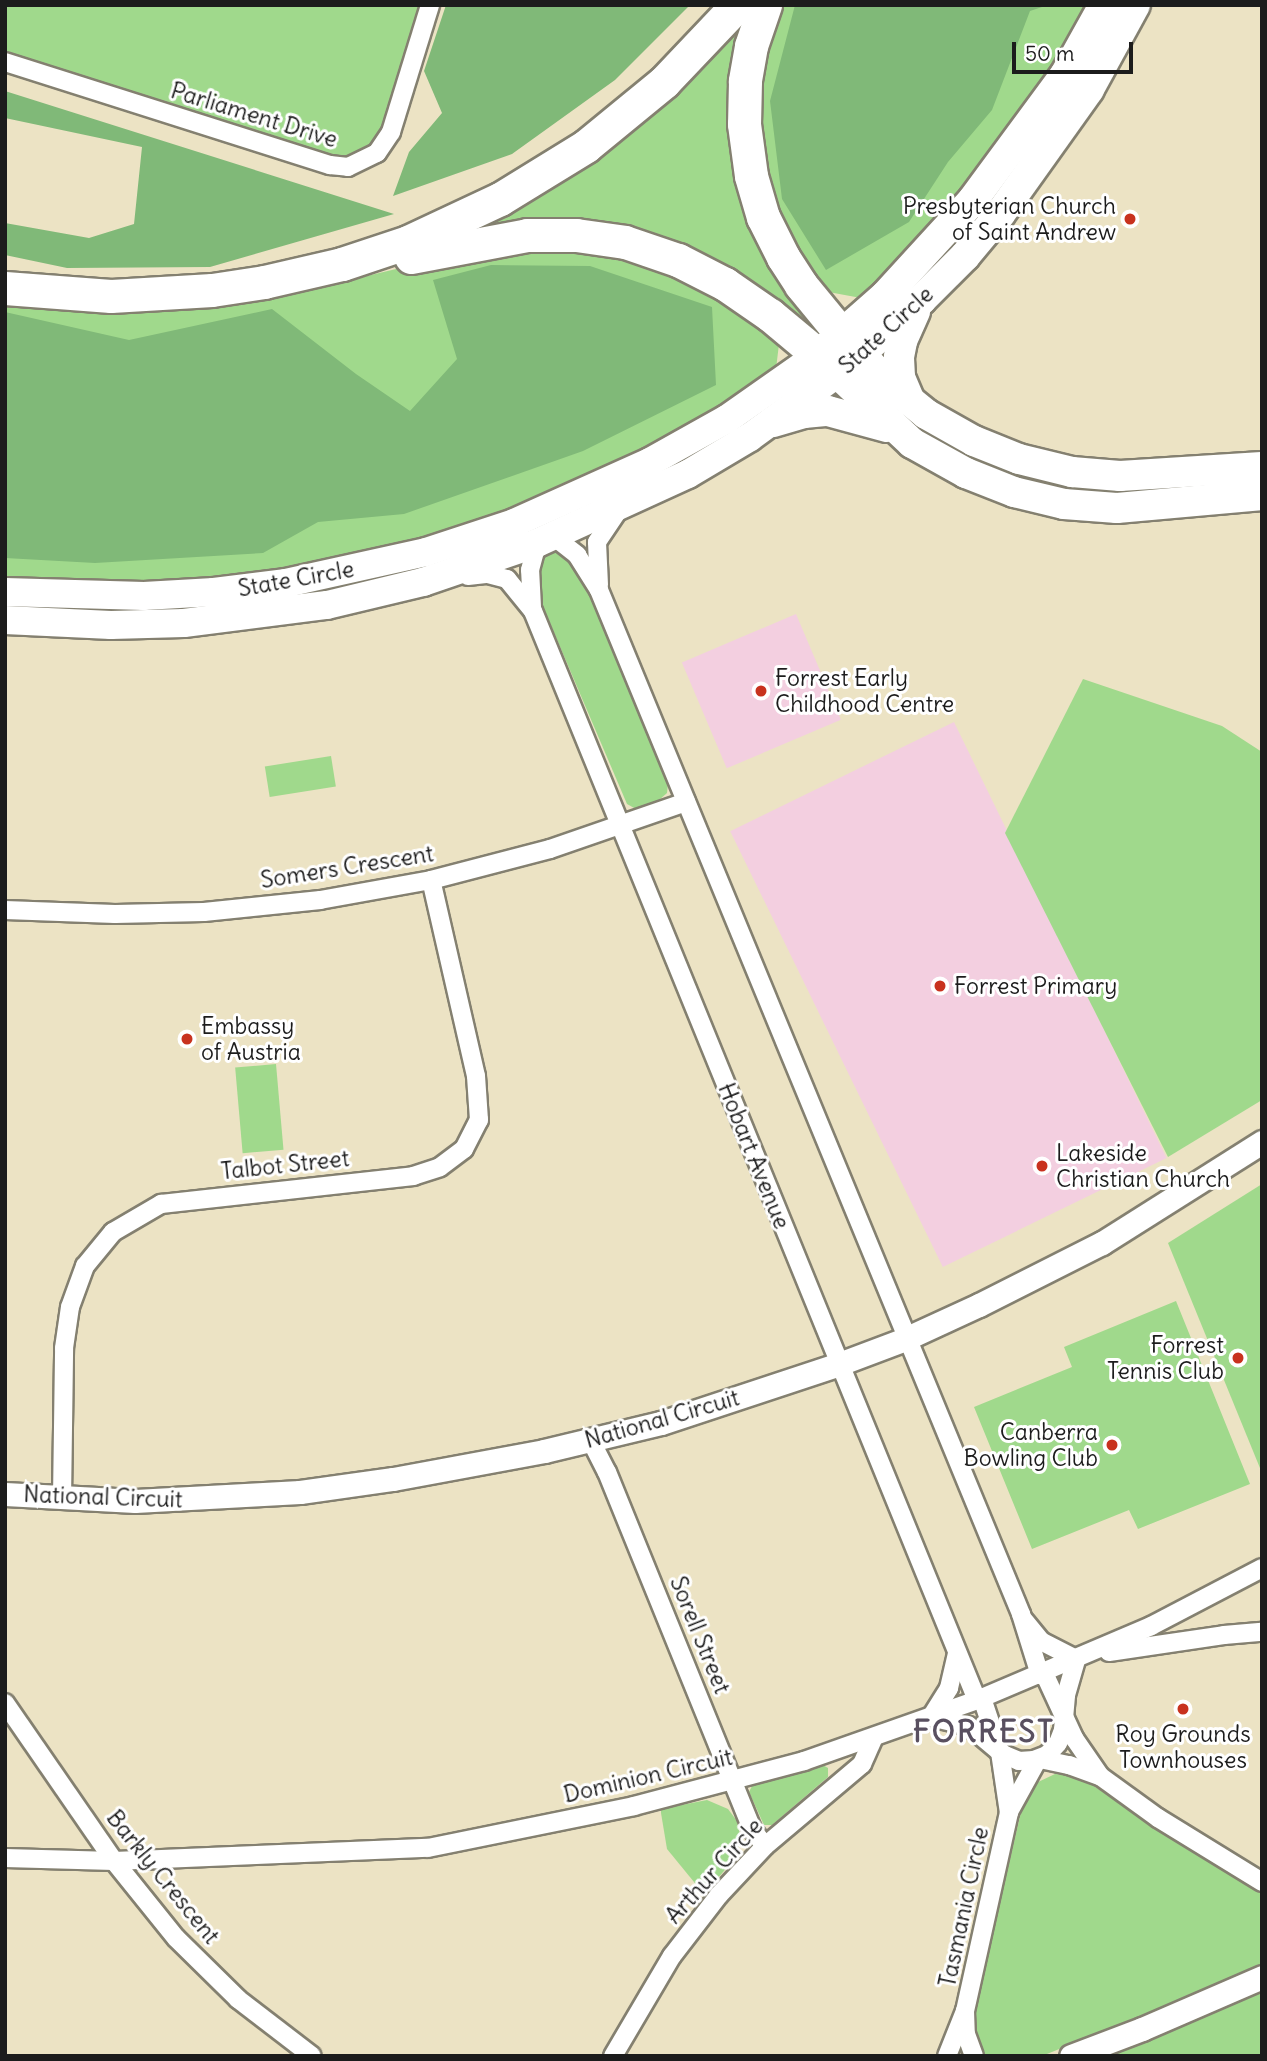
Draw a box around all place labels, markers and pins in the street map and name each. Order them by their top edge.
place label: Presbyterian Church of Saint Andrew [903,192,1116,246]
marker: Presbyterian Church of Saint Andrew [1122,211,1138,227]
place label: Forrest Early Childhood Centre [775,664,954,718]
marker: Forrest Early Childhood Centre [753,683,769,699]
place label: Forrest Primary [954,972,1117,1000]
marker: Forrest Primary [932,978,948,994]
place label: Embassy of Austria [201,1012,301,1066]
marker: Embassy of Austria [179,1031,195,1047]
place label: Lakeside Christian Church [1056,1139,1230,1193]
marker: Lakeside Christian Church [1034,1158,1050,1174]
place label: Forrest Tennis Club [1107,1331,1224,1385]
marker: Forrest Tennis Club [1230,1350,1246,1366]
place label: Canberra Bowling Club [964,1418,1098,1472]
marker: Canberra Bowling Club [1104,1437,1120,1453]
marker: Roy Grounds Townhouses [1175,1701,1191,1717]
place label: Roy Grounds Townhouses [1115,1720,1251,1774]

